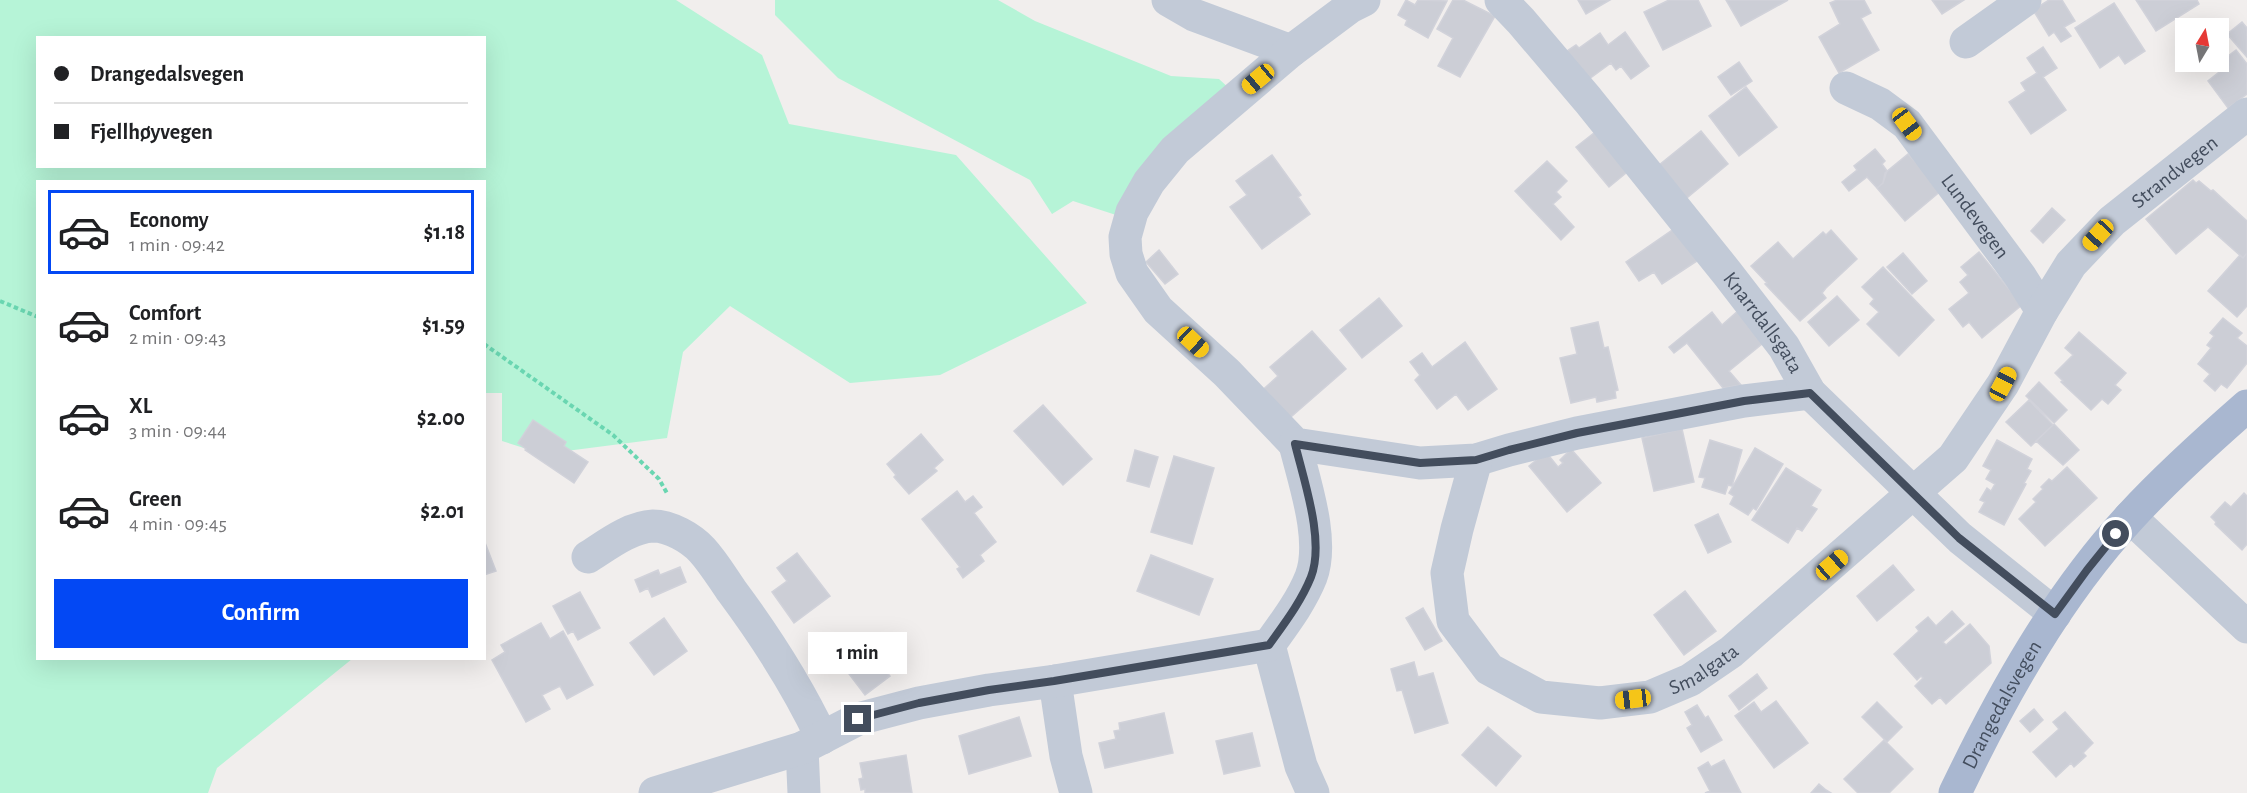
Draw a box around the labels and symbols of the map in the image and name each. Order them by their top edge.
north arrow [2175,18,2229,72]
car [1238,61,1278,97]
car [1889,104,1925,144]
street label: Strandvegen [2128,132,2222,212]
street label: Lundevegen [1937,170,2013,263]
car [2079,216,2117,254]
street label: Knarrdallsgata [1719,268,1807,377]
car [1174,323,1212,361]
car [1987,364,2019,404]
route start [2102,520,2129,547]
car [1813,546,1851,584]
callout: 1 min [808,632,908,674]
street label: Drangedalsvegen [1959,637,2046,772]
street label: Smalgata [1666,640,1743,699]
car [1614,688,1652,710]
route end [844,705,871,732]

